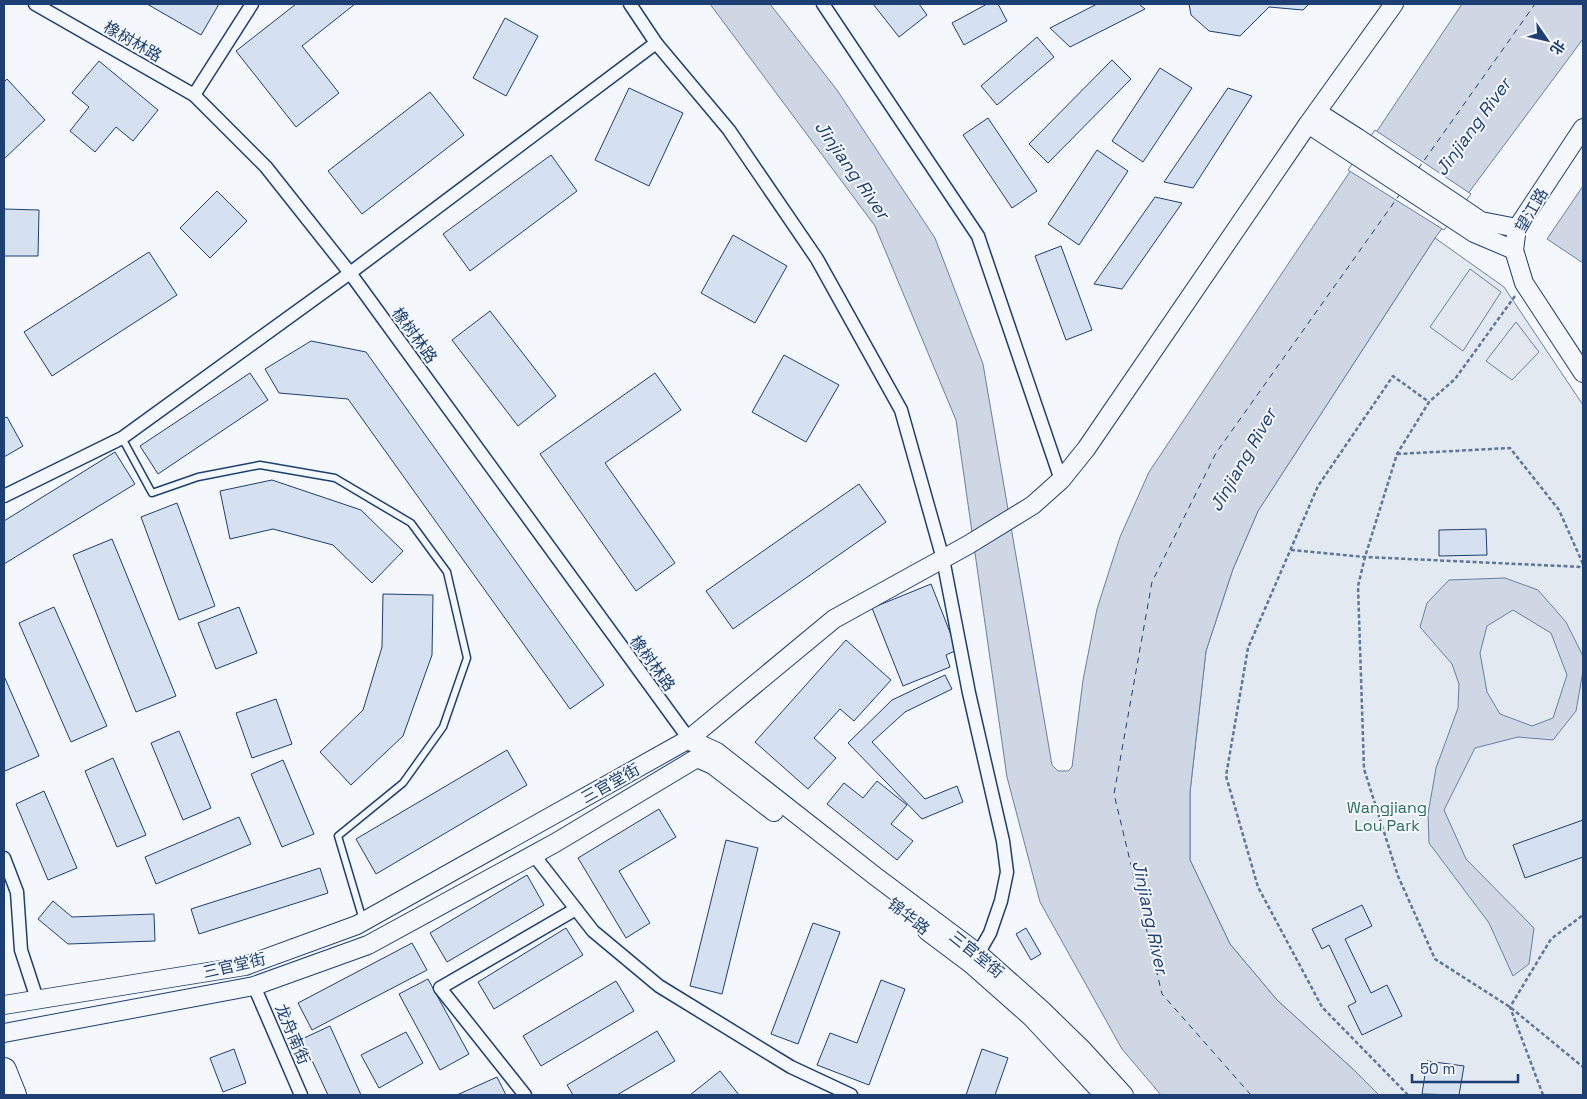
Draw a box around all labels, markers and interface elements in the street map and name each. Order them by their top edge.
north arrow [1522,15,1572,65]
street label: 橡树林路 [100,16,166,67]
text: 北 [1546,36,1569,58]
water label: Jinjiang River [1429,72,1517,180]
water label: Jinjiang River [810,116,896,225]
street label: 望江路 [1510,184,1553,236]
street label: 橡树林路 [387,303,442,367]
water label: Jinjiang River [1204,402,1282,515]
street label: 橡树林路 [625,631,680,695]
street label: 三官堂街 [577,759,643,808]
park label: Wangjiang Lou Park [1347,797,1427,836]
water label: Jinjiang River [1127,858,1174,978]
street label: 锦华路 [883,893,934,939]
street label: 三官堂街 [945,926,1008,983]
street label: 三官堂街 [201,948,268,983]
street label: 龙舟南街 [270,1001,315,1068]
scale bar [1412,1052,1518,1084]
text: 50 m [1420,1059,1455,1078]

